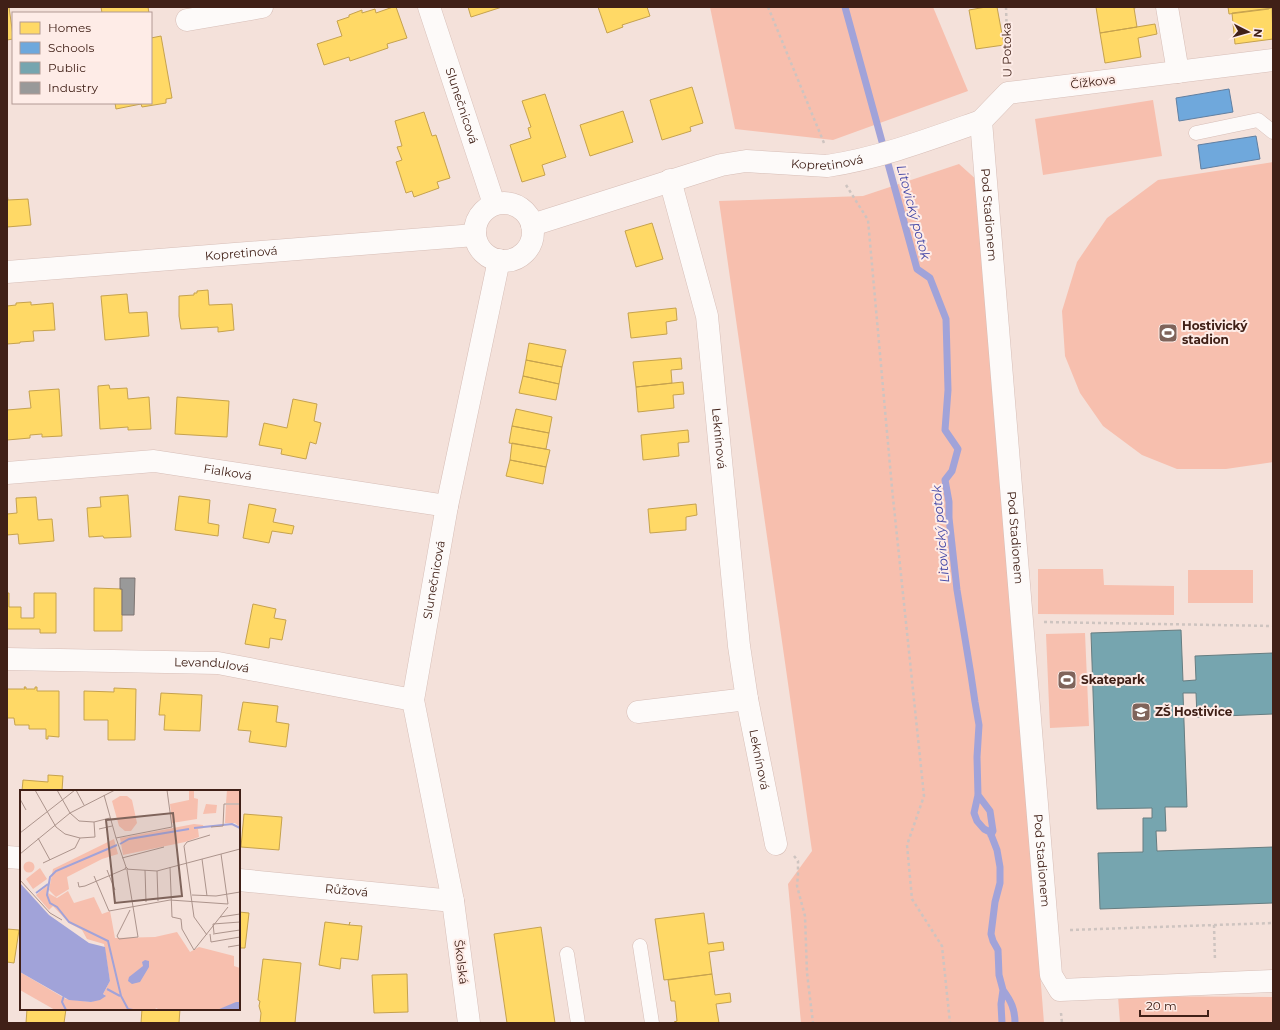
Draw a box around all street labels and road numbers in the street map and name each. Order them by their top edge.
street label: U Potoka [999,22,1014,78]
street label: Slunečnicová [442,65,482,146]
street label: Čížkova [1069,71,1116,92]
street label: Kopretinová [790,151,865,173]
street label: Pod Stadionem [978,168,1000,262]
street label: Kopretinová [204,243,278,263]
street label: Leknínová [709,407,730,470]
street label: Fialková [202,461,253,483]
street label: Pod Stadionem [1004,490,1027,585]
street label: Slunečnicová [419,539,448,620]
street label: Levandulová [174,654,251,676]
street label: Leknínová [746,728,773,791]
street label: Pod Stadionem [1031,813,1053,908]
street label: Růžová [324,880,369,900]
street label: Školská [451,939,472,985]

